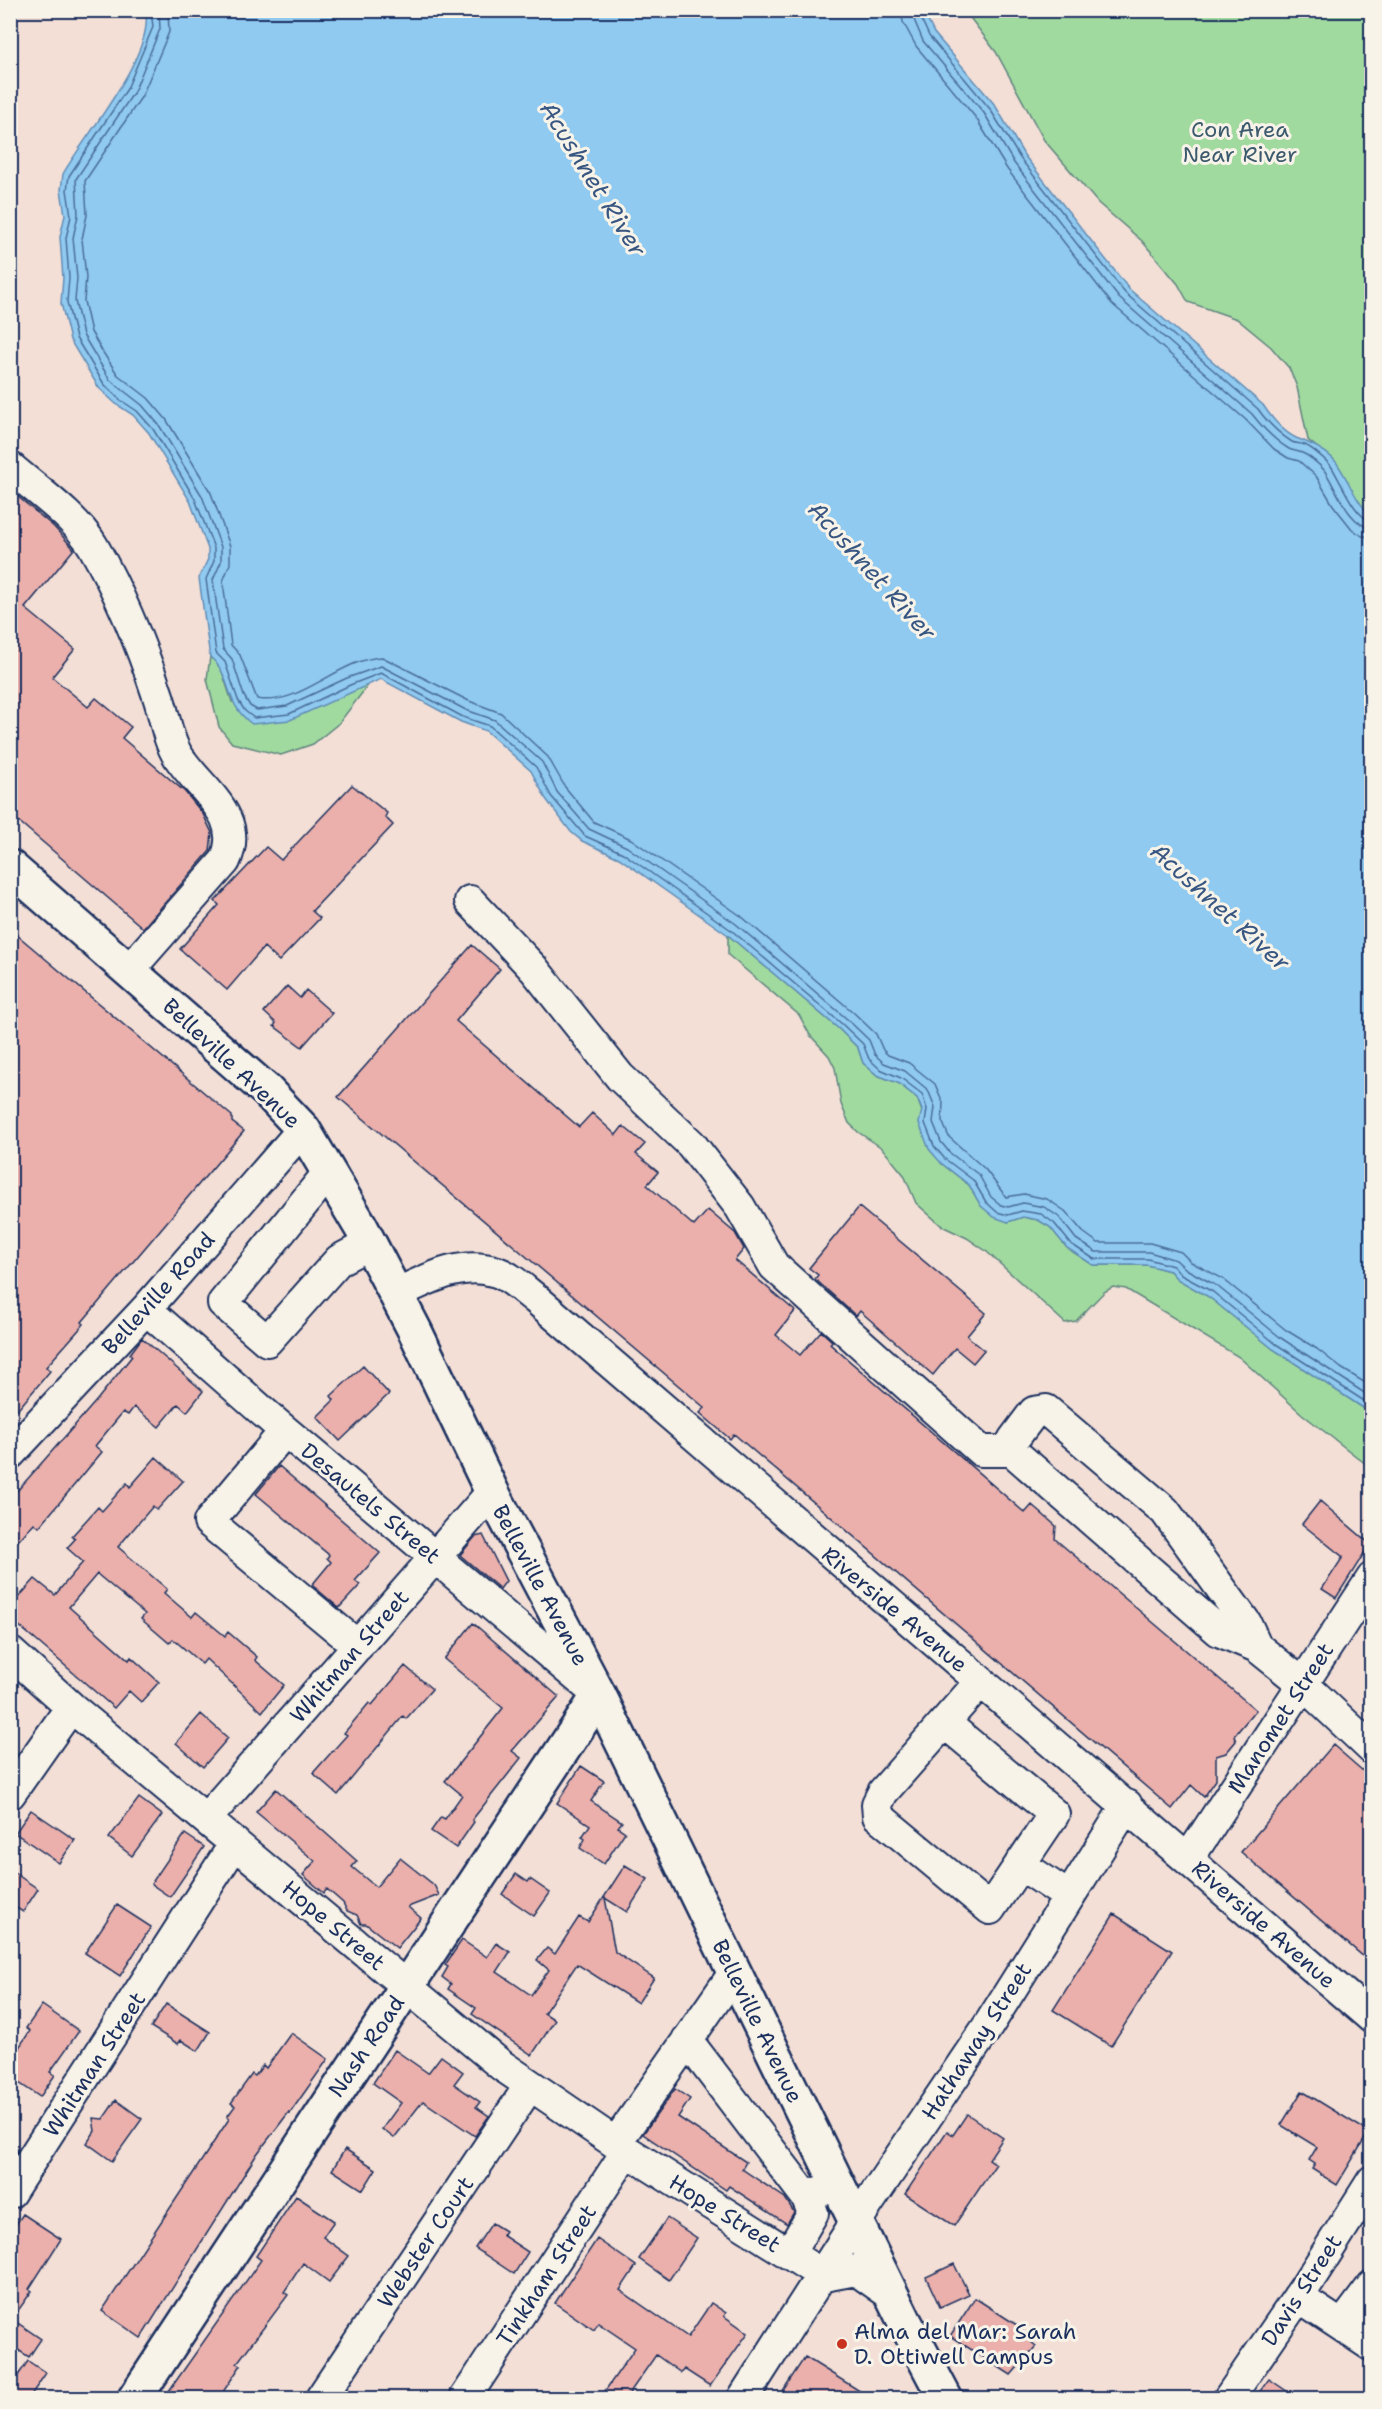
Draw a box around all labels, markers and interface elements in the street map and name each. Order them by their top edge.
water label: Acushnet River [532,95,654,263]
park label: Con Area Near River [1182,115,1298,169]
water label: Acushnet River [801,494,944,648]
water label: Acushnet River [1143,836,1297,979]
street label: Belleville Avenue [157,992,307,1135]
street label: Belleville Road [95,1226,221,1361]
street label: Desautels Street [295,1436,447,1570]
street label: Belleville Avenue [486,1500,595,1671]
street label: Riverside Avenue [816,1540,974,1679]
street label: Whitman Street [283,1584,415,1729]
street label: Manomet Street [1221,1637,1340,1799]
street label: Riverside Avenue [1186,1854,1342,1995]
street label: Hope Street [276,1874,391,1977]
street label: Belleville Avenue [705,1935,810,2108]
street label: Hathaway Street [915,1957,1038,2126]
street label: Whitman Street [37,1986,152,2142]
street label: Nash Road [322,1990,411,2103]
street label: Hope Street [664,2168,786,2259]
street label: Webster Court [371,2171,480,2314]
street label: Tinkham Street [490,2199,603,2352]
street label: Davis Street [1255,2229,1348,2352]
place label: Alma del Mar: Sarah D. Ottiwell Campus [854,2317,1076,2371]
marker: Alma del Mar: Sarah D. Ottiwell Campus [835,2337,849,2351]

